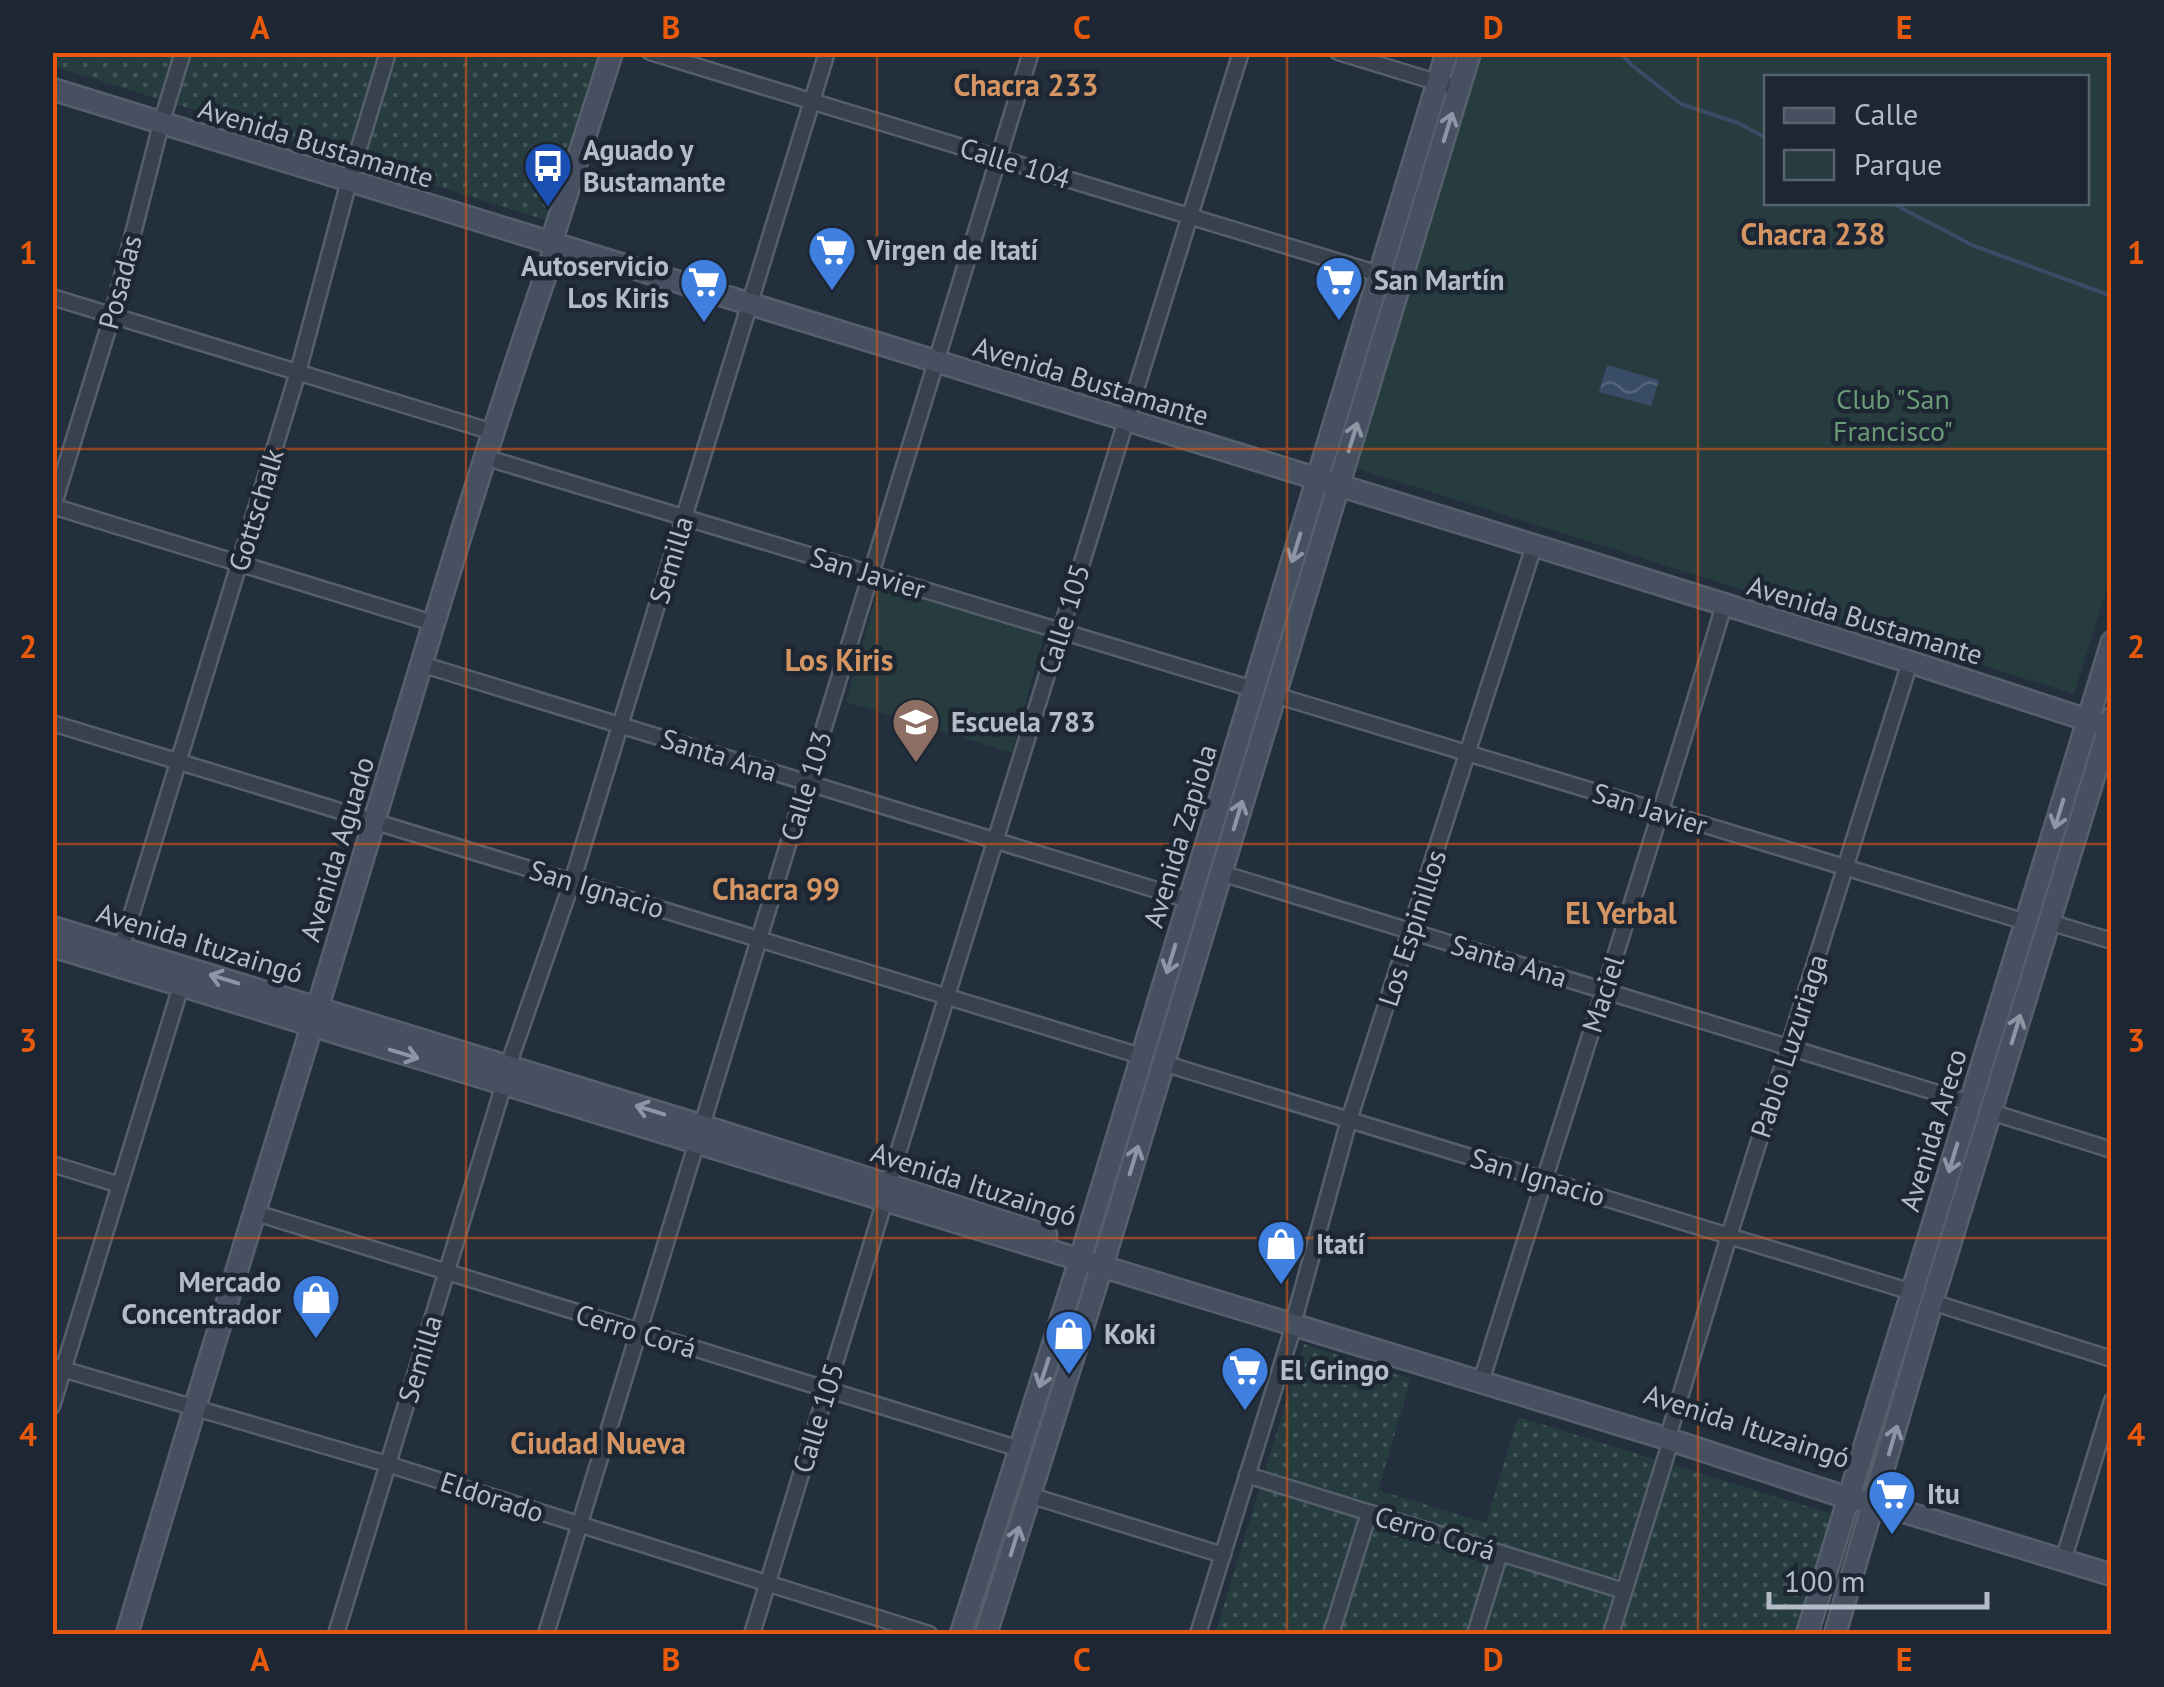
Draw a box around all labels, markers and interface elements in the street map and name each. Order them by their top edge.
text: A [250,6,270,48]
text: B [662,6,680,48]
text: C [1073,6,1091,48]
text: D [1483,6,1503,48]
text: E [1896,6,1912,48]
district label: Chacra 233 [953,65,1099,104]
legend [1764,75,2089,205]
street label: Avenida Bustamante [194,89,438,196]
text: Calle [1854,94,1918,133]
one-way arrow [1440,111,1458,143]
street label: Calle 104 [956,128,1075,197]
place label: Aguado y Bustamante [583,131,726,200]
bus stop icon: Aguado y Bustamante [522,140,574,208]
text: Parque [1854,144,1942,183]
district label: Chacra 238 [1740,214,1886,253]
supermarket icon: Virgen de Itatí [806,224,858,292]
text: 1 [19,231,37,273]
street label: Posadas [89,231,150,333]
place label: Virgen de Itatí [866,231,1039,268]
text: 1 [2127,231,2145,273]
place label: Autoservicio Los Kiris [521,247,669,316]
supermarket icon: San Martín [1313,254,1365,322]
supermarket icon: Autoservicio Los Kiris [678,256,730,324]
place label: San Martín [1374,261,1505,298]
street label: Avenida Bustamante [969,327,1213,434]
park label: Club "San Francisco" [1833,380,1953,449]
one-way arrow [1345,422,1363,454]
street label: Gottschalk [219,443,292,576]
street label: Semilla [640,512,701,608]
one-way arrow [1286,531,1304,563]
street label: San Javier [806,538,931,608]
street label: Calle 105 [1029,559,1098,678]
street label: Avenida Bustamante [1743,566,1987,673]
text: 2 [19,625,37,667]
text: 2 [2127,625,2145,667]
district label: Los Kiris [785,640,893,679]
school or university icon: Escuela 783 [890,696,942,764]
place label: Escuela 783 [951,703,1096,740]
street label: Santa Ana [657,719,782,790]
street label: Calle 103 [771,726,840,845]
street label: Avenida Zapiola [1134,740,1225,932]
street label: Avenida Aguado [291,752,382,946]
street label: San Javier [1588,774,1713,844]
one-way arrow [2049,797,2067,829]
one-way arrow [1230,800,1248,832]
street label: Los Espinillos [1369,845,1454,1011]
street label: San Ignacio [525,850,669,927]
district label: Chacra 99 [712,869,840,908]
district label: El Yerbal [1565,893,1677,932]
street label: Avenida Ituzaingó [92,894,308,992]
street label: Santa Ana [1447,925,1572,996]
one-way arrow [1161,943,1179,974]
street label: Pablo Luzuriaga [1741,949,1836,1142]
street label: Maciel [1573,951,1632,1037]
one-way arrow [208,969,240,987]
one-way arrow [2008,1013,2026,1045]
text: 3 [19,1019,37,1061]
text: 3 [2127,1019,2145,1061]
street label: Avenida Areco [1890,1044,1975,1216]
one-way arrow [388,1046,420,1064]
one-way arrow [635,1099,666,1117]
street label: Avenida Ituzaingó [867,1133,1082,1234]
street label: San Ignacio [1466,1138,1610,1215]
one-way arrow [1943,1142,1961,1173]
one-way arrow [1126,1145,1144,1176]
shop icon: Itatí [1255,1218,1307,1286]
place label: Itatí [1316,1225,1365,1262]
place label: Mercado Concentrador [121,1263,281,1332]
shop icon: Mercado Concentrador [290,1272,342,1340]
street label: Cerro Corá [571,1295,701,1366]
shop icon: Koki [1043,1308,1095,1376]
street label: Semilla [389,1311,450,1407]
place label: Koki [1104,1315,1156,1352]
supermarket icon: El Gringo [1219,1344,1271,1412]
place label: El Gringo [1280,1351,1389,1388]
one-way arrow [1034,1357,1052,1389]
street label: Calle 105 [783,1358,852,1477]
street label: Avenida Ituzaingó [1640,1375,1855,1476]
text: 4 [19,1413,37,1455]
text: 4 [2127,1413,2145,1455]
district label: Ciudad Nueva [510,1423,686,1462]
one-way arrow [1884,1425,1903,1457]
street label: Eldorado [436,1462,549,1531]
supermarket icon: Itu [1866,1468,1918,1536]
place label: Itu [1927,1475,1960,1512]
street label: Cerro Corá [1370,1497,1500,1568]
one-way arrow [1007,1526,1025,1558]
scale bar [1769,1547,1986,1609]
text: 100 m [1784,1561,1865,1600]
text: A [250,1638,270,1680]
text: B [662,1638,680,1680]
text: C [1073,1638,1091,1680]
text: D [1483,1638,1503,1680]
text: E [1896,1638,1912,1680]

